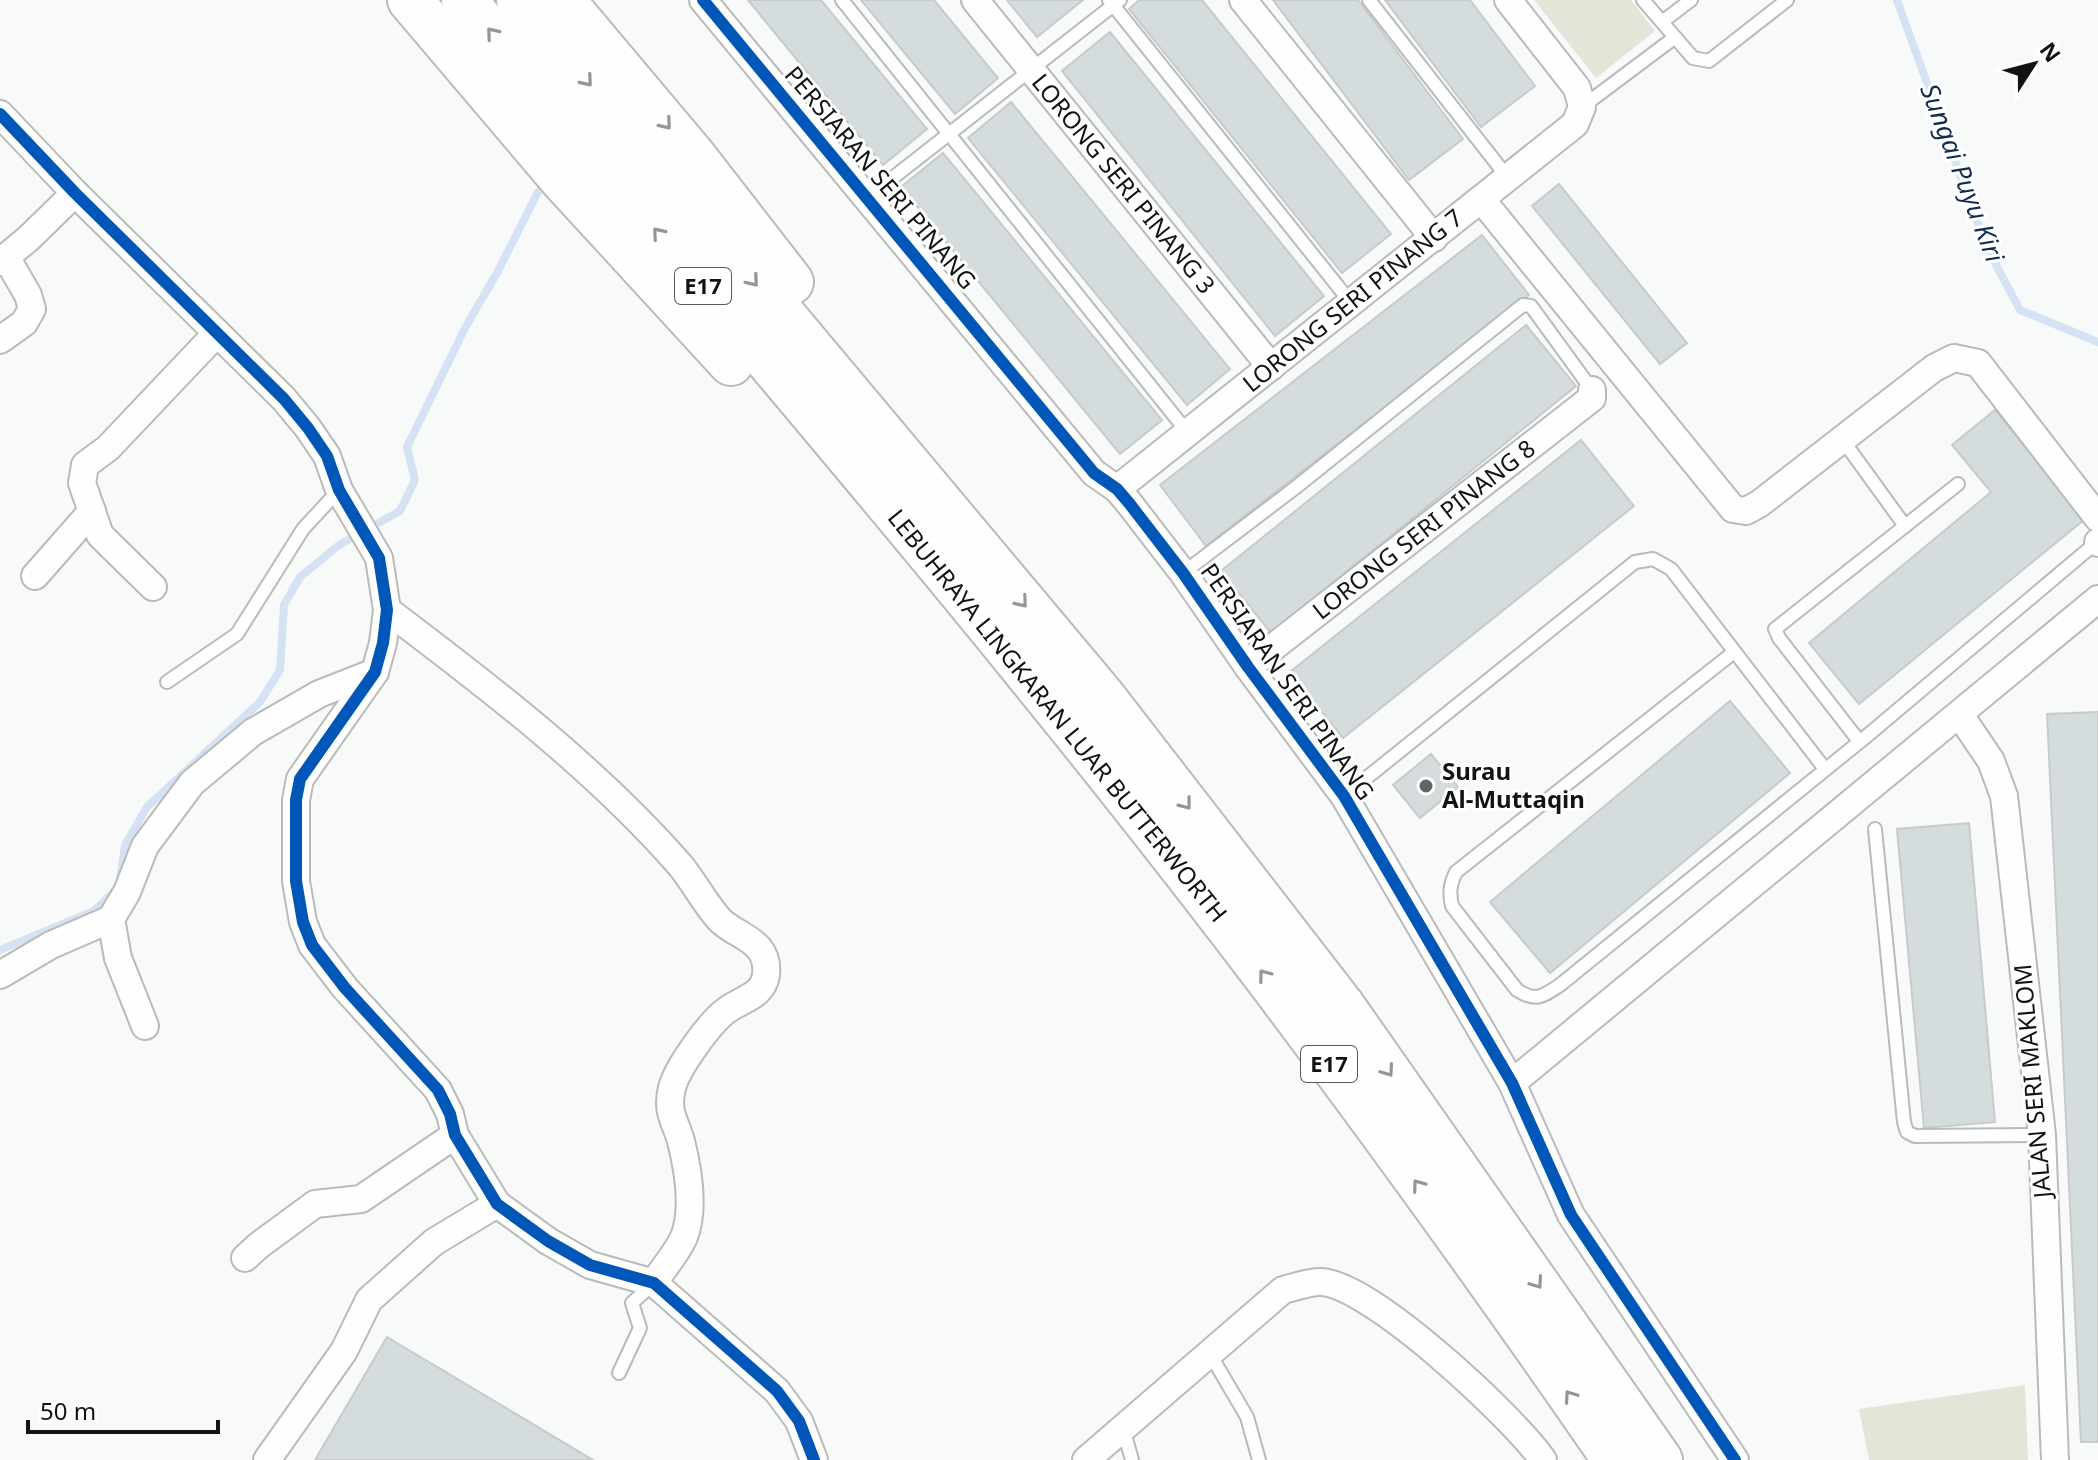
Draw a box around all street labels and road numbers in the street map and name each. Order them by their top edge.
street label: PERSIARAN SERI PINANG [778,58,984,296]
street label: LORONG SERI PINANG 3 [1025,66,1223,300]
street label: LORONG SERI PINANG 7 [1235,201,1469,399]
road number: E17 [675,268,731,304]
street label: LORONG SERI PINANG 8 [1305,431,1541,626]
street label: LEBUHRAYA LINGKARAN LUAR BUTTERWORTH [881,502,1235,928]
street label: PERSIARAN SERI PINANG [1194,556,1383,806]
street label: JALAN SERI MAKLOM [2005,963,2058,1201]
road number: E17 [1301,1046,1357,1082]

